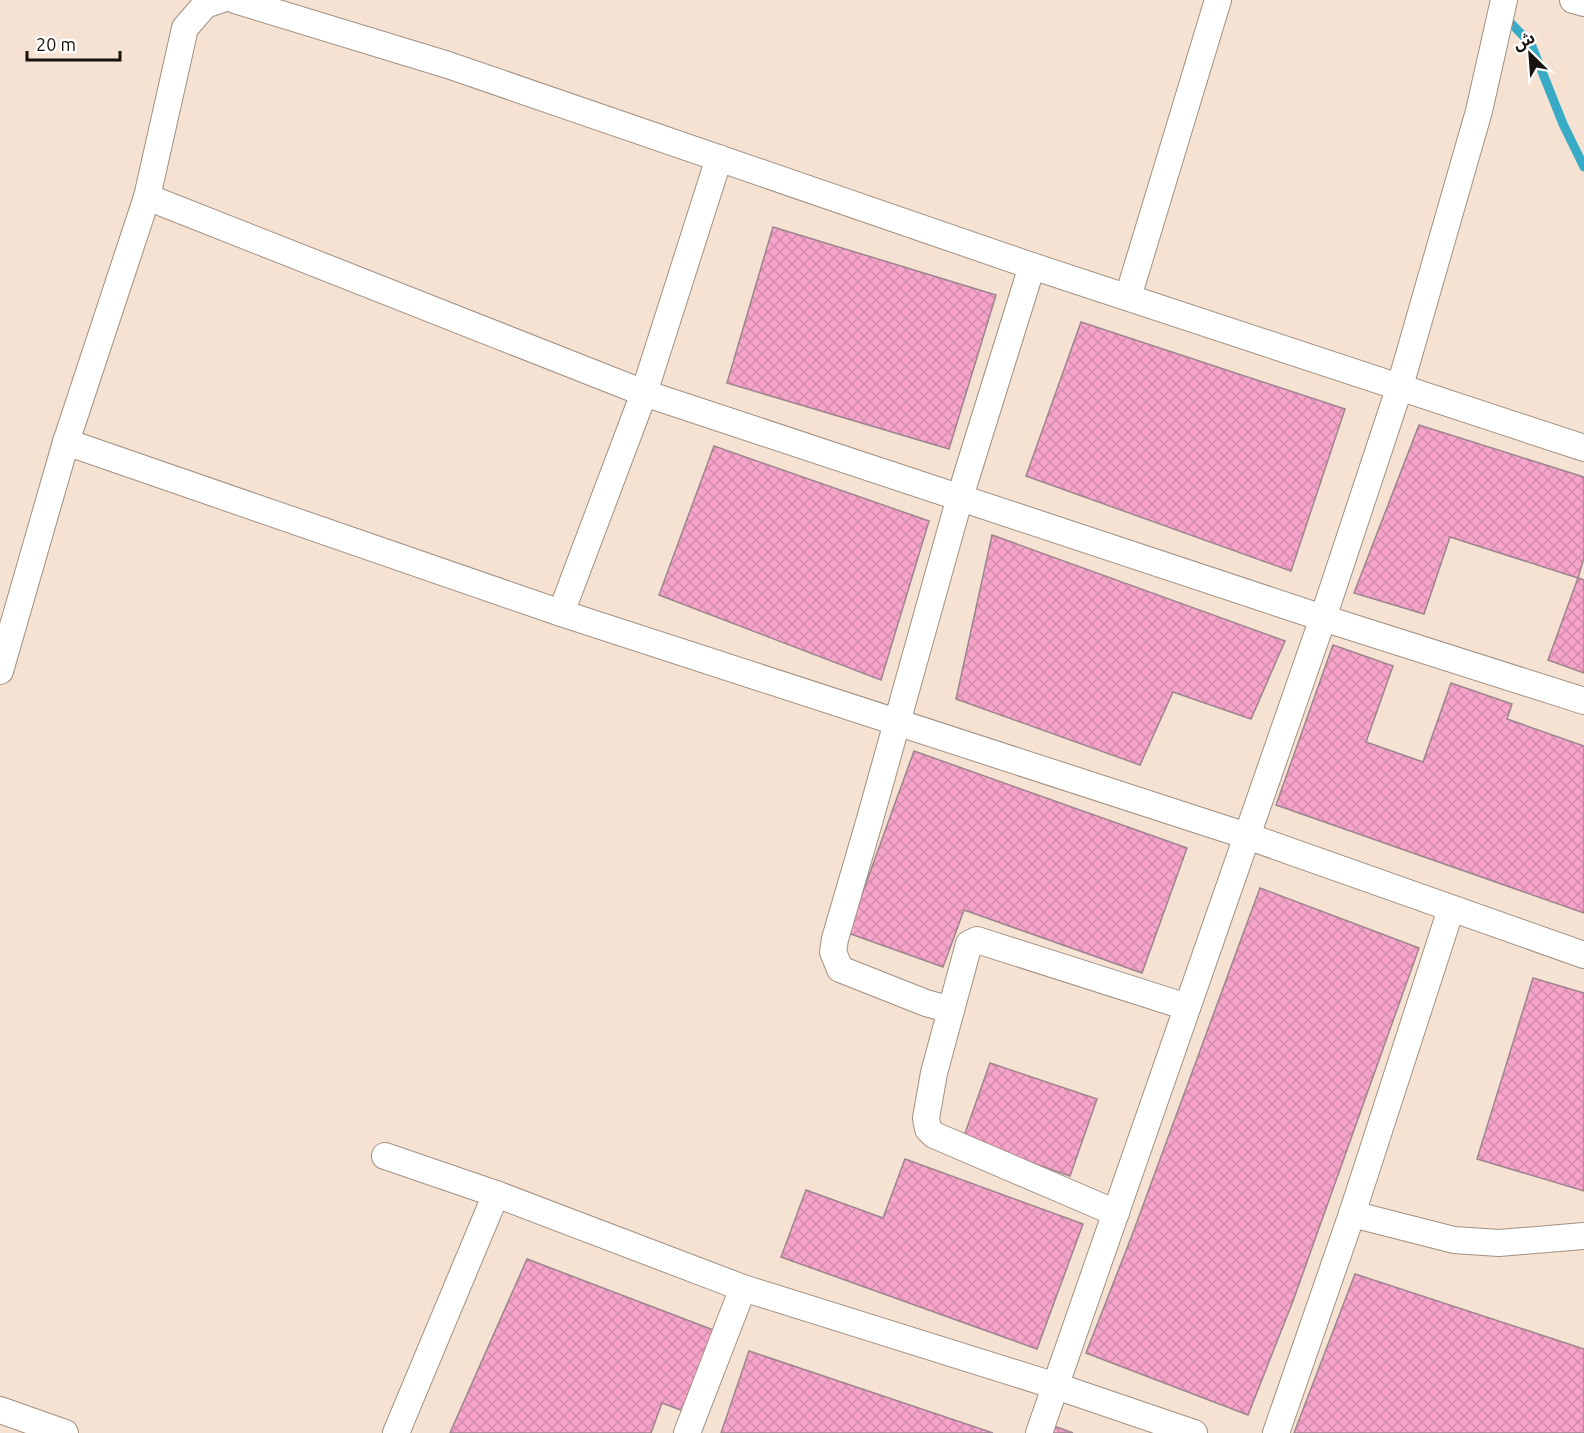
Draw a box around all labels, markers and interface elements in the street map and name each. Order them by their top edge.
scale bar [27,24,120,62]
north arrow [1500,24,1560,84]
text: ش [1510,28,1538,54]
text: 20 m [36,34,76,54]

